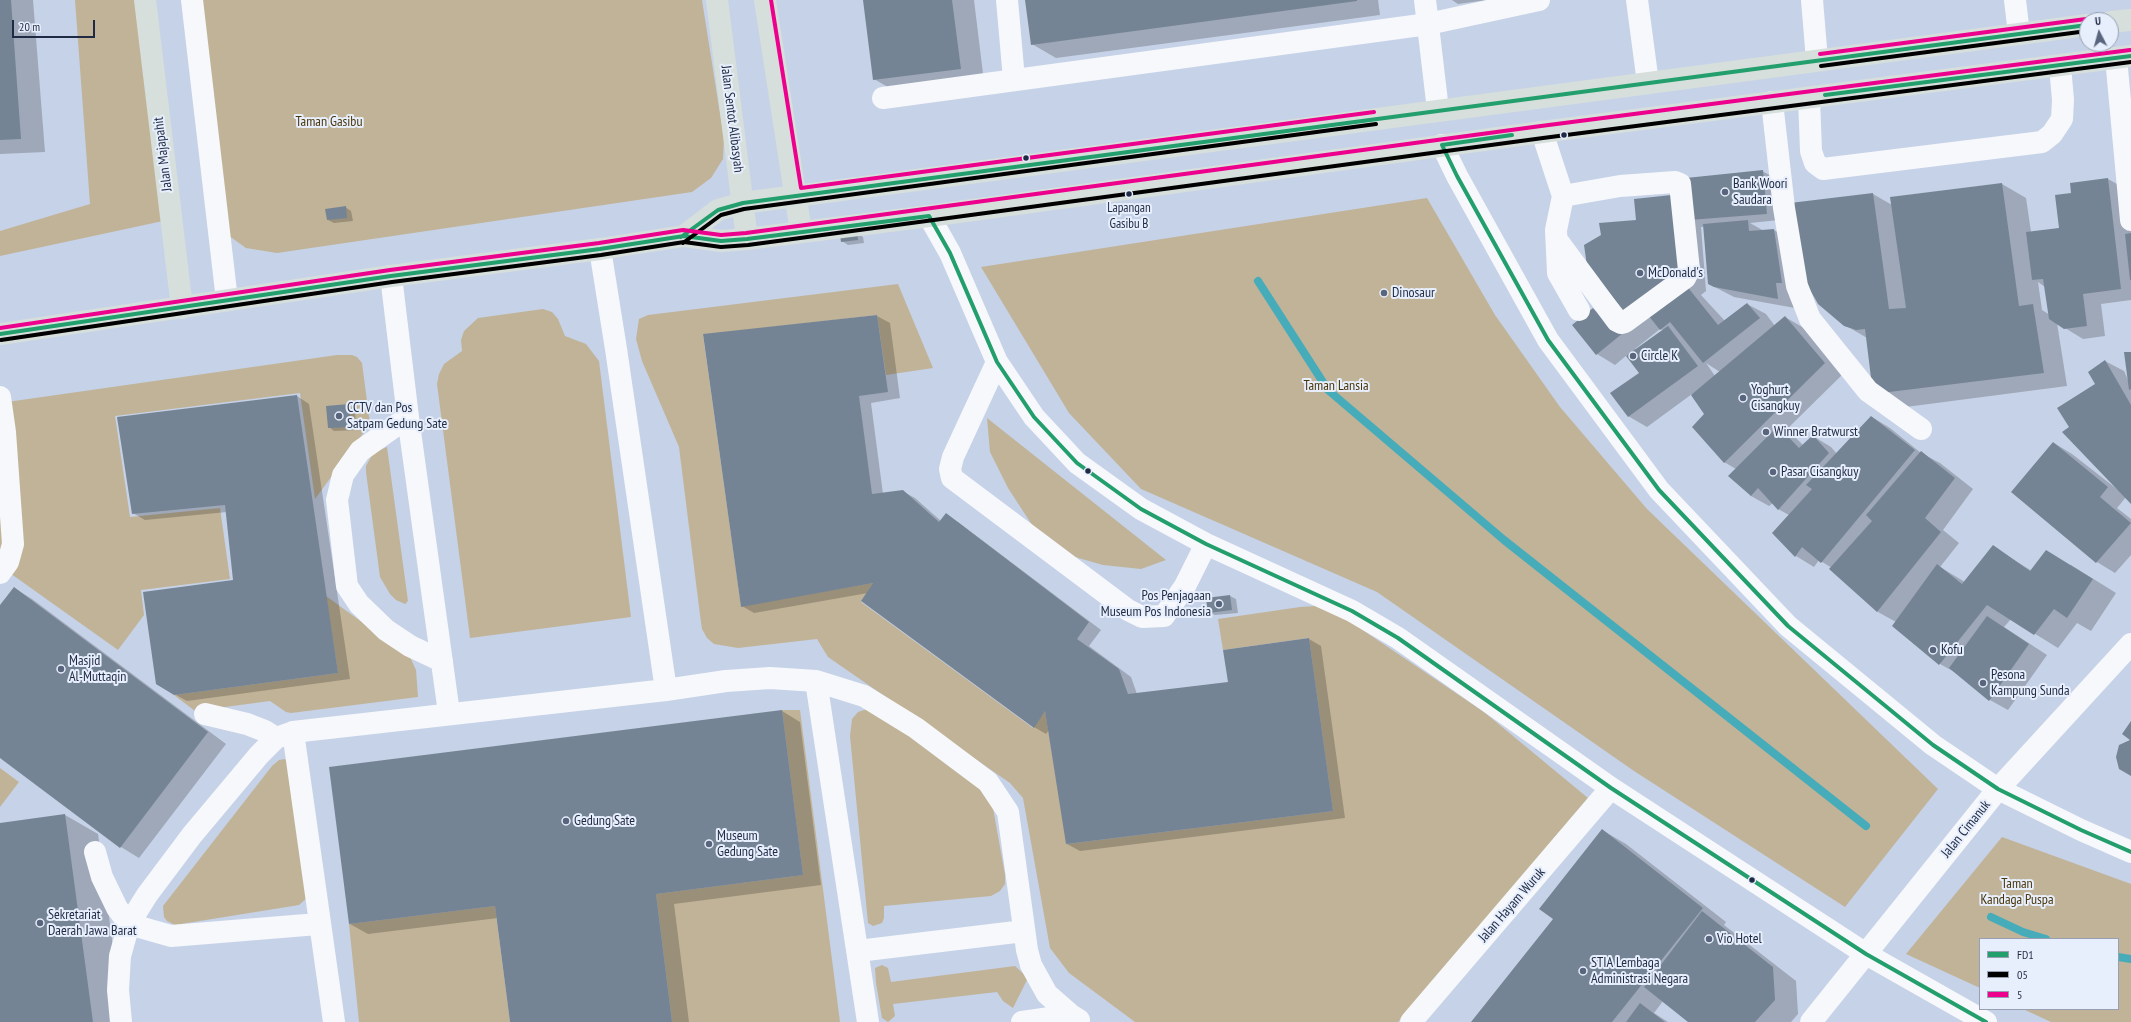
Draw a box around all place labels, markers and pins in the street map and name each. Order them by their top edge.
unlabelled marker [1559,130,1569,140]
unlabelled marker [1021,153,1031,163]
place label: Bank Woori Saudara [1733,176,1788,208]
marker: Bank Woori Saudara [1720,187,1730,197]
marker: Lapangan Gasibu B [1124,189,1134,199]
place label: Lapangan Gasibu B [1107,200,1151,231]
place label: McDonald's [1648,265,1703,281]
marker: McDonald's [1635,268,1645,278]
place label: Dinosaur [1392,285,1435,301]
marker: Dinosaur [1379,288,1389,298]
place label: Circle K [1641,348,1678,364]
marker: Circle K [1628,351,1638,361]
place label: Yoghurt Cisangkuy [1751,382,1800,414]
marker: Yoghurt Cisangkuy [1738,393,1748,403]
place label: CCTV dan Pos Satpam Gedung Sate [347,400,447,432]
marker: CCTV dan Pos Satpam Gedung Sate [334,411,344,421]
place label: Winner Bratwurst [1774,424,1858,440]
marker: Winner Bratwurst [1761,427,1771,437]
place label: Pasar Cisangkuy [1781,464,1858,480]
unlabelled marker [1083,466,1093,476]
marker: Pasar Cisangkuy [1768,467,1778,477]
place label: Pos Penjagaan Museum Pos Indonesia [1101,588,1211,620]
marker: Pos Penjagaan Museum Pos Indonesia [1214,599,1224,609]
place label: Kofu [1941,642,1963,658]
marker: Kofu [1928,645,1938,655]
place label: Masjid Al-Muttaqin [69,653,126,686]
marker: Masjid Al-Muttaqin [56,664,66,674]
place label: Pesona Kampung Sunda [1991,667,2070,700]
marker: Pesona Kampung Sunda [1978,678,1988,688]
place label: Gedung Sate [574,813,635,829]
marker: Gedung Sate [561,816,571,826]
place label: Museum Gedung Sate [717,828,778,860]
marker: Museum Gedung Sate [704,839,714,849]
unlabelled marker [1747,875,1757,885]
place label: Sekretariat Daerah Jawa Barat [48,907,137,940]
marker: Sekretariat Daerah Jawa Barat [35,918,45,928]
place label: Vio Hotel [1717,931,1762,947]
marker: Vio Hotel [1704,934,1714,944]
place label: STIA Lembaga Administrasi Negara [1591,955,1688,988]
marker: STIA Lembaga Administrasi Negara [1578,966,1588,976]

